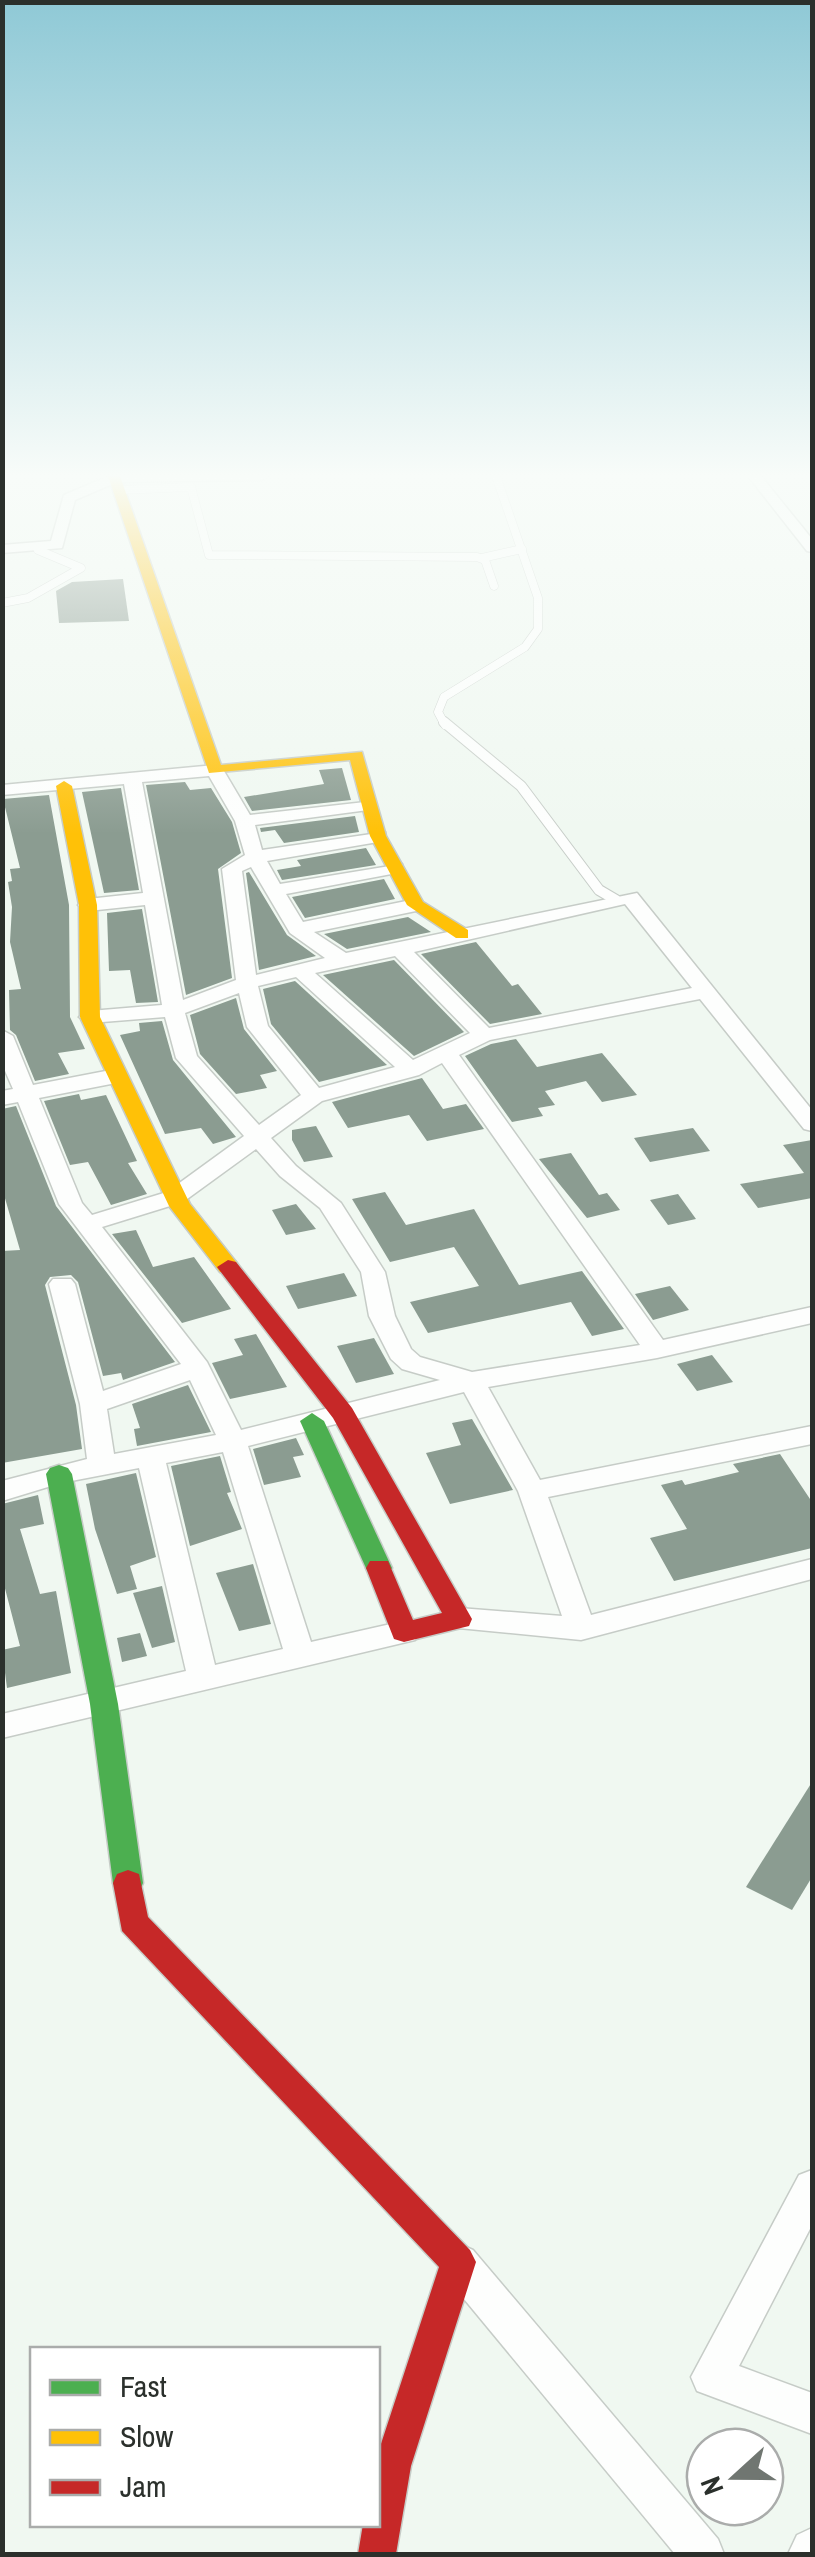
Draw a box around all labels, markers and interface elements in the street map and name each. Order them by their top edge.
legend [30,2347,380,2527]
text: Fast [120,2366,167,2406]
text: Slow [120,2416,174,2456]
north arrow [685,2427,785,2527]
text: Jam [120,2466,166,2506]
text: N [691,2471,732,2501]

